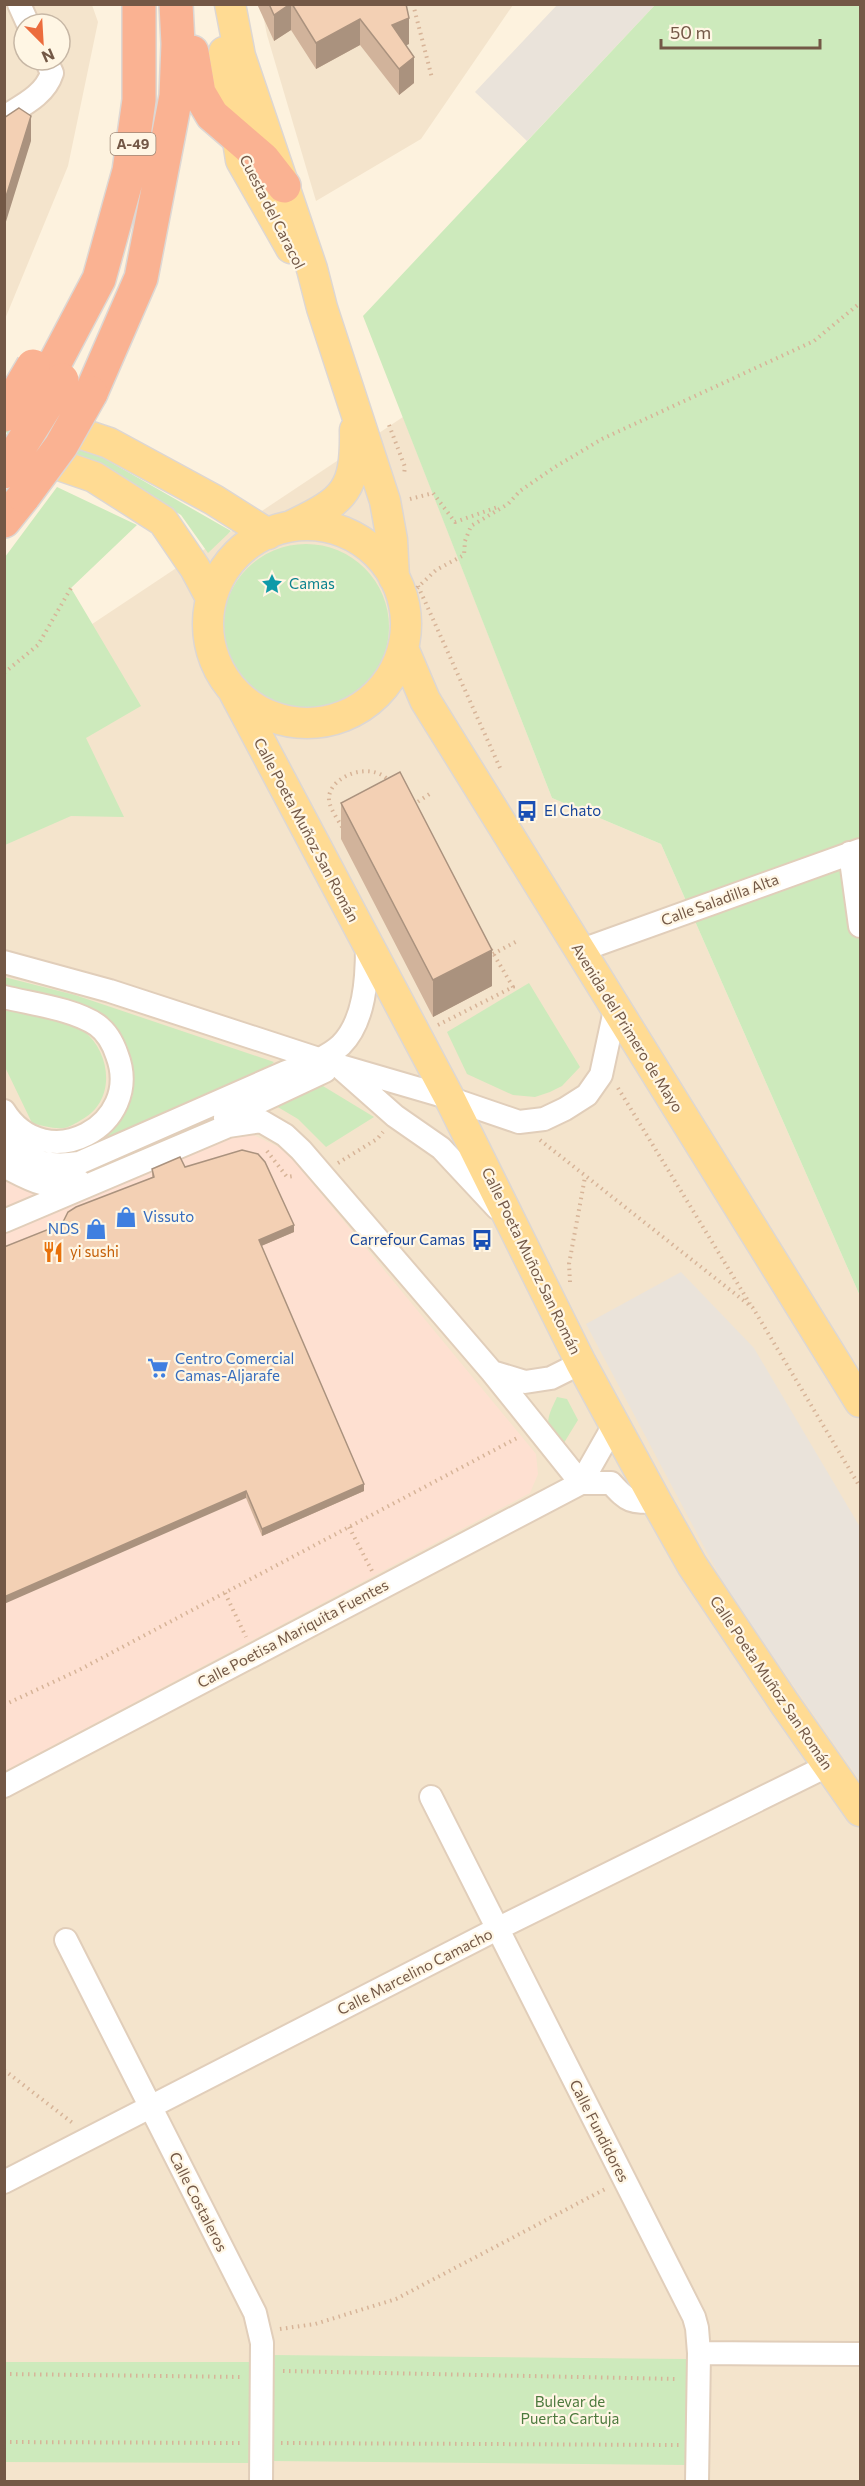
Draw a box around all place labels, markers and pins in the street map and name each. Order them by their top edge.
place icon: Camas [260,572,284,596]
place label: Camas [289,574,335,592]
bus stop icon: El Chato [515,799,539,823]
place label: El Chato [544,801,601,819]
shop icon: Vissuto [114,1205,138,1229]
place label: Vissuto [143,1207,194,1225]
shop icon: NDS [84,1217,108,1241]
place label: NDS [48,1219,79,1237]
bus stop icon: Carrefour Camas [470,1228,494,1252]
place label: Carrefour Camas [350,1230,465,1248]
restaurant icon: yi sushi [41,1240,65,1264]
place label: yi sushi [70,1242,119,1260]
place label: Centro Comercial Camas-Aljarafe [175,1349,294,1384]
supermarket icon: Centro Comercial Camas-Aljarafe [146,1356,170,1380]

